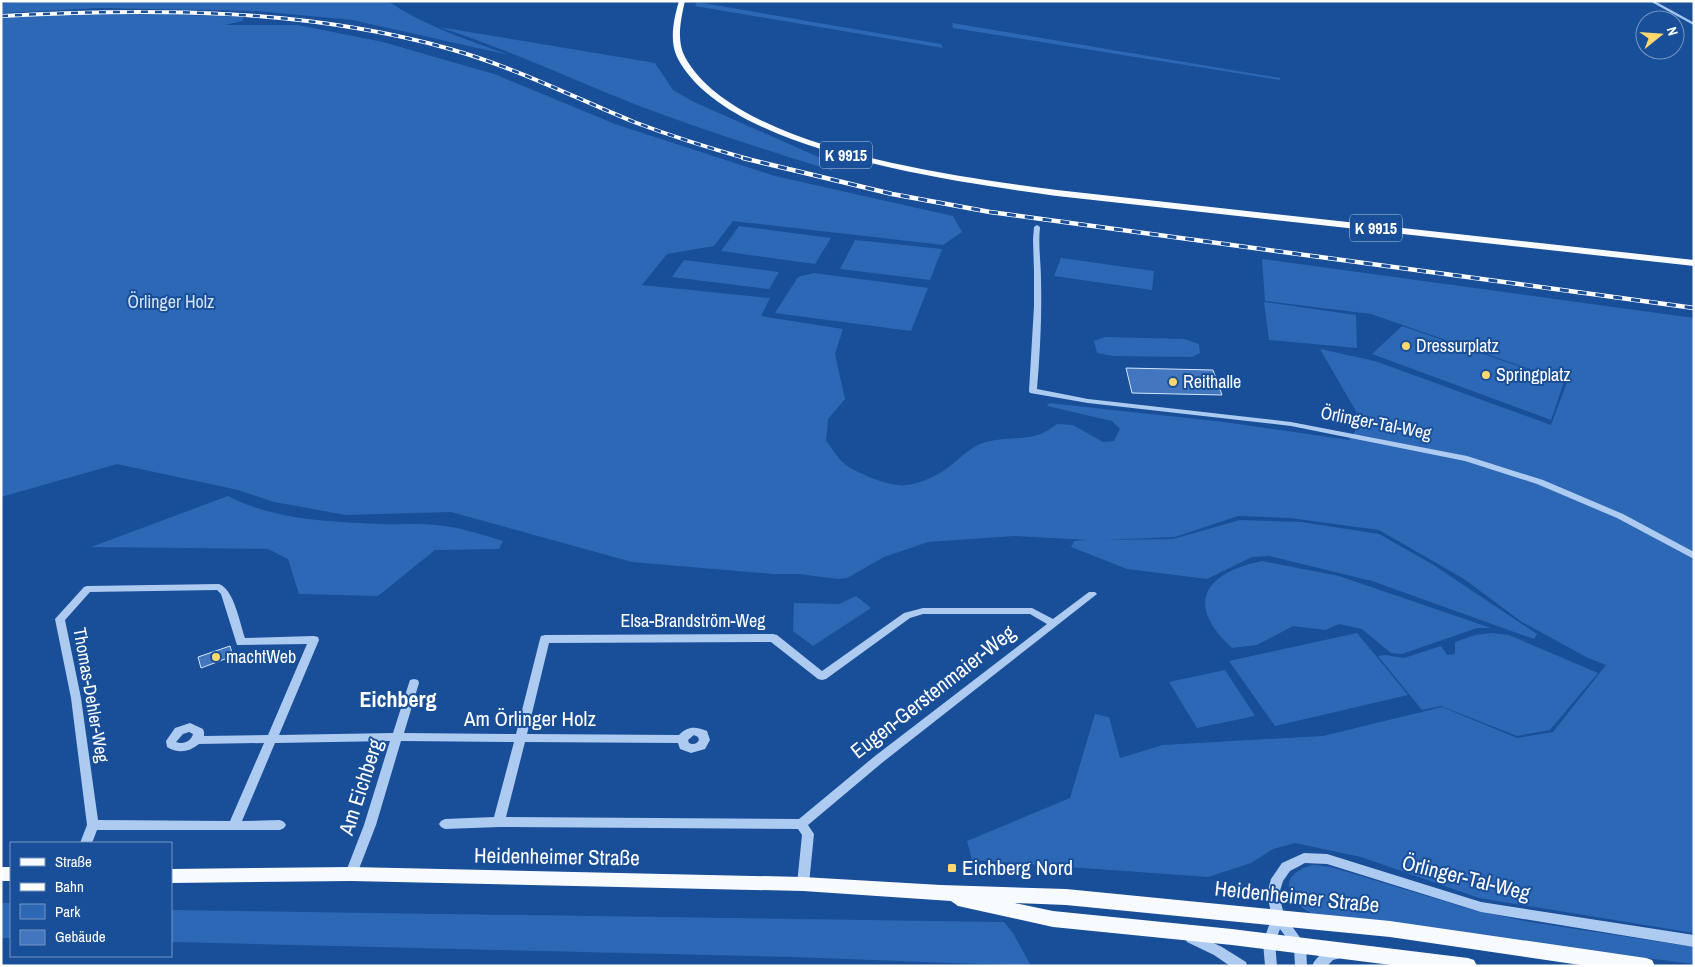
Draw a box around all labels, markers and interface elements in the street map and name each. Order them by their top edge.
north arrow [1635,10,1685,60]
text: N [1663,25,1682,38]
road number: K 9915 [820,142,872,168]
road number: K 9915 [1350,214,1402,242]
park label: Örlinger Holz [128,289,214,314]
place label: Dressurplatz [1416,333,1499,358]
marker: Dressurplatz [1400,340,1412,352]
place label: Springplatz [1496,362,1571,387]
place label: Reithalle [1183,369,1241,394]
marker: Springplatz [1480,369,1492,381]
marker: Reithalle [1167,376,1179,388]
street label: Örlinger-Tal-Weg [1319,400,1434,446]
street label: Elsa-Brandström-Weg [621,608,766,633]
street label: Eugen-Gerstenmaier-Weg [844,618,1021,765]
street label: Thomas-Dehler-Weg [67,625,116,765]
place label: machtWeb [226,644,296,669]
marker: machtWeb [210,651,222,663]
district label: Eichberg [359,684,437,714]
street label: Am Örlinger Holz [463,704,596,733]
street label: Am Eichberg [331,735,390,840]
street label: Heidenheimer Straße [474,841,640,872]
legend [10,842,172,957]
street label: Örlinger-Tal-Weg [1399,848,1534,908]
text: Straße [55,851,92,872]
place label: Eichberg Nord [962,853,1073,882]
marker: Eichberg Nord [946,862,958,874]
street label: Heidenheimer Straße [1213,873,1381,920]
text: Bahn [55,876,84,897]
text: Park [55,901,81,922]
text: Gebäude [55,926,106,947]

